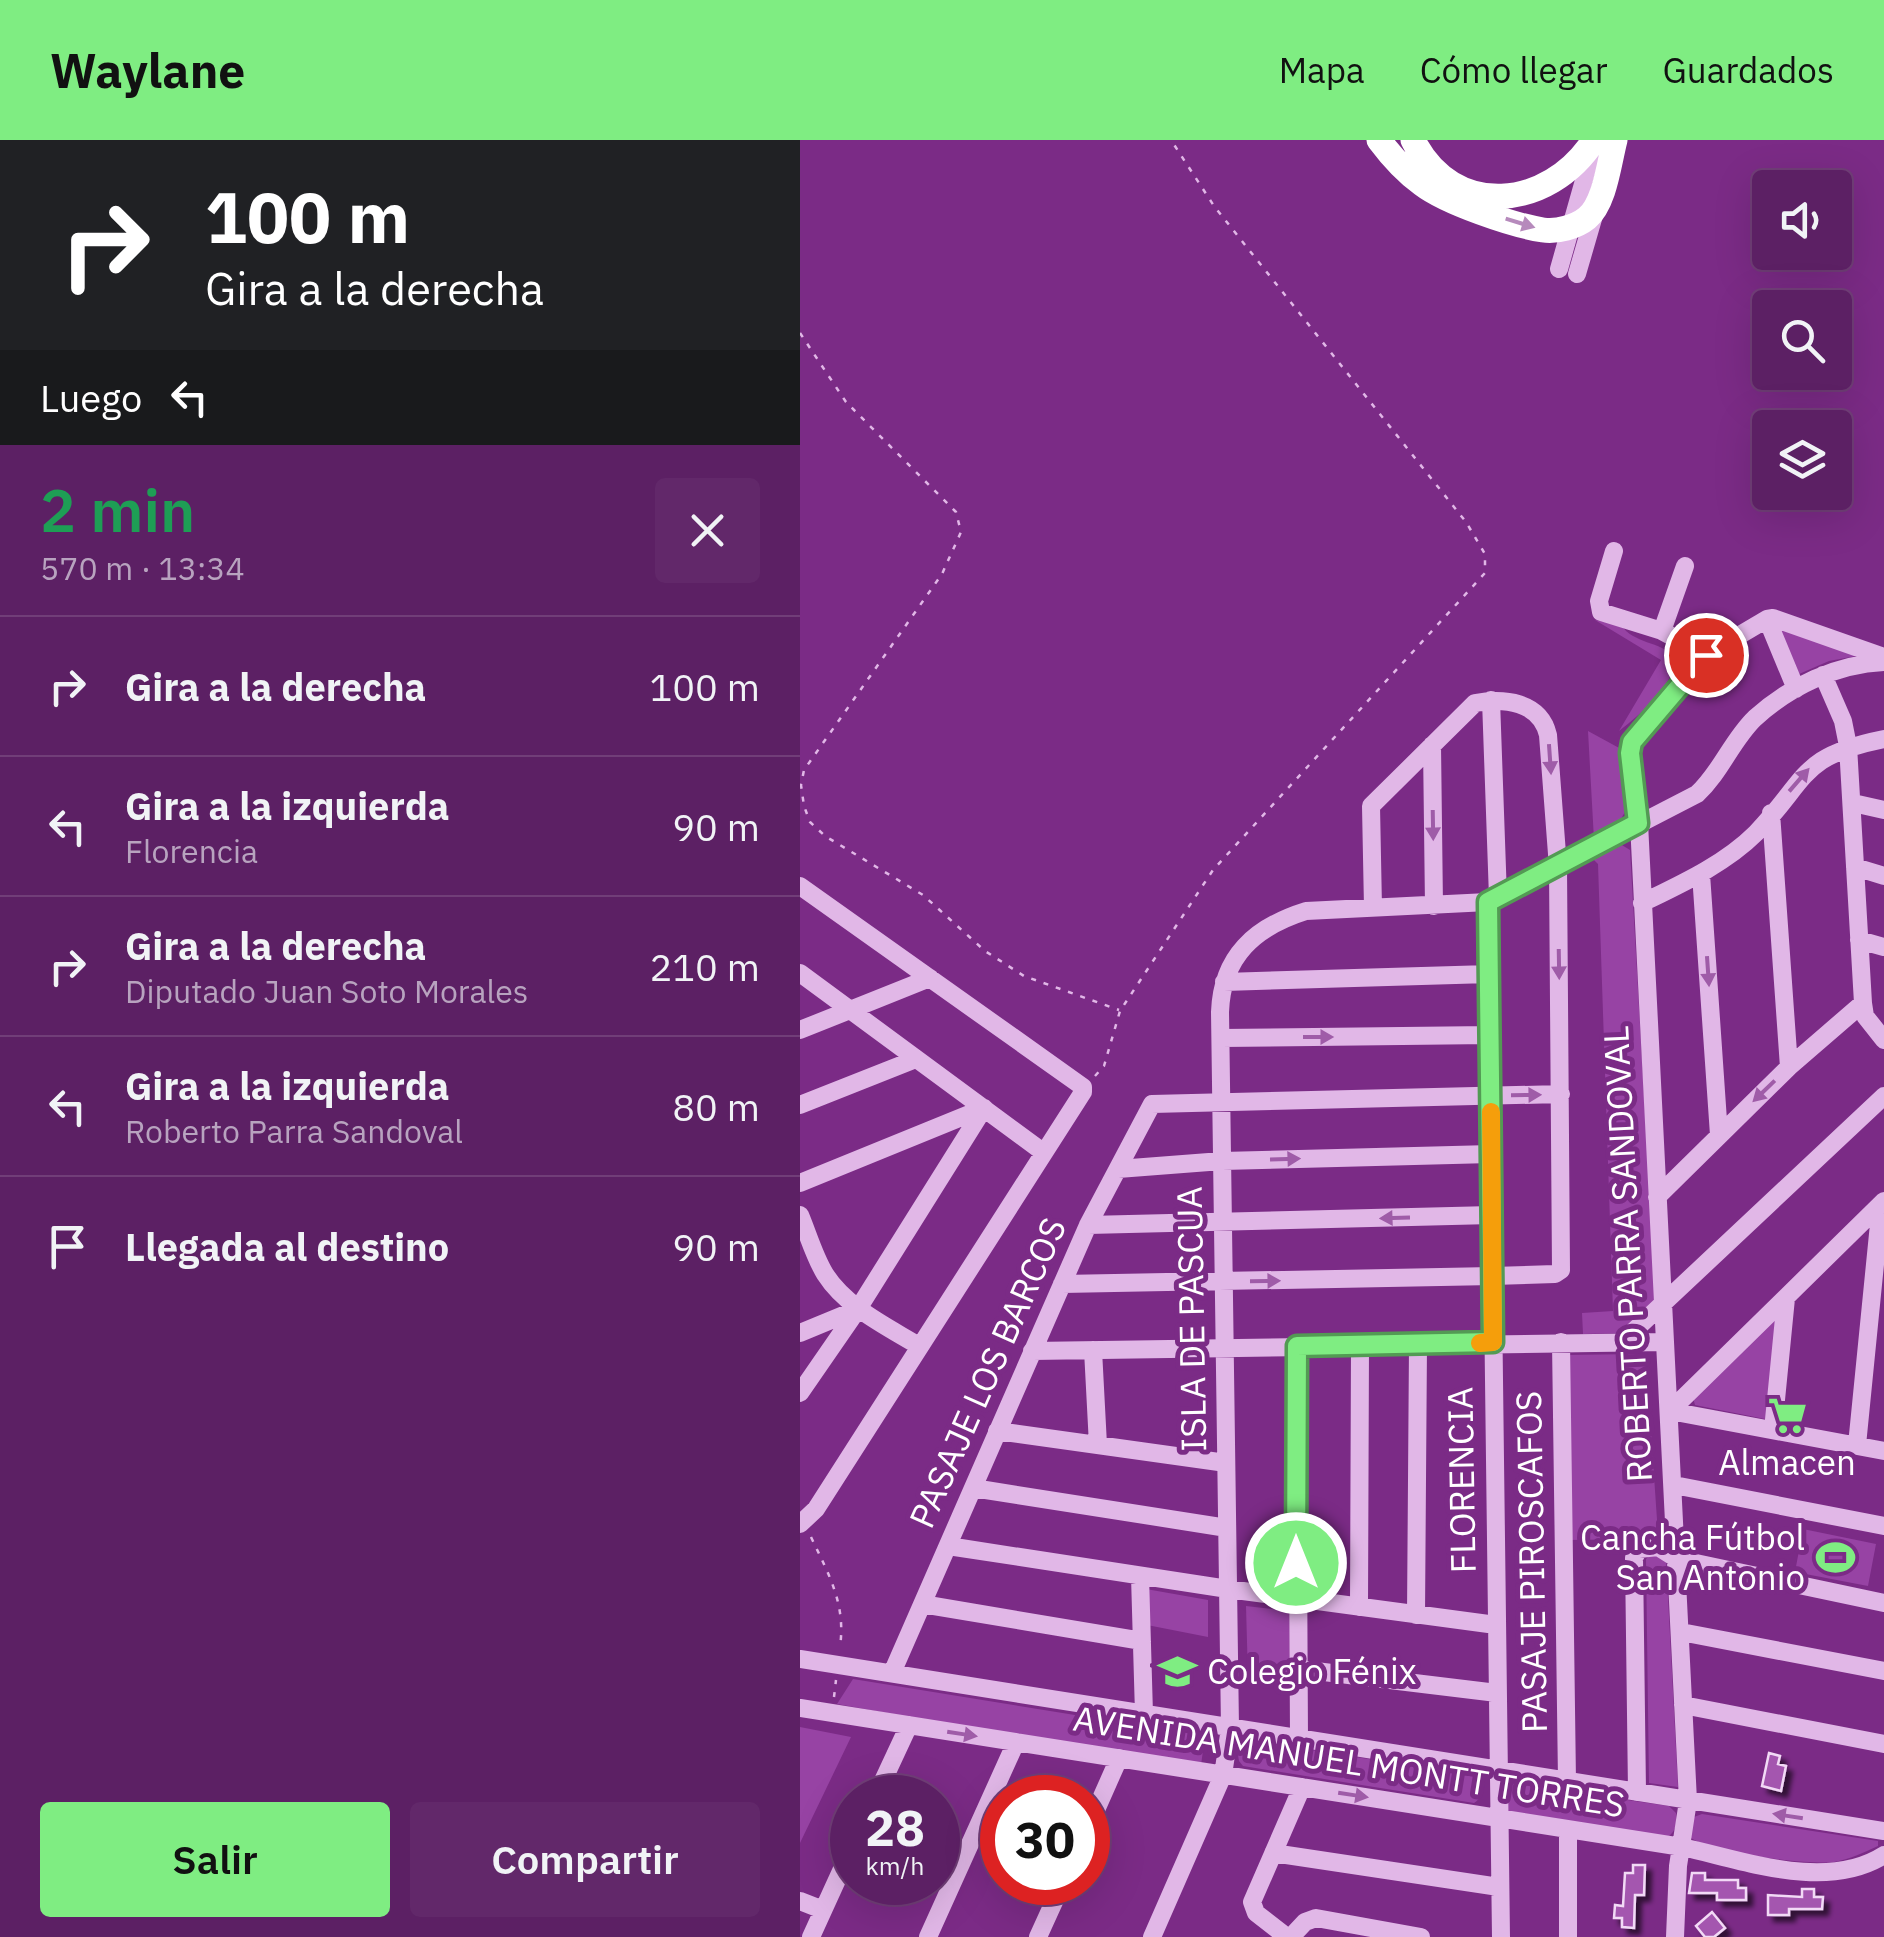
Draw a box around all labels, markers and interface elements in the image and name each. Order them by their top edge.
text: Waylane [50,39,245,101]
text: Mapa [1279,47,1365,93]
text: Cómo llegar [1420,47,1608,93]
text: Guardados [1663,47,1834,93]
map controls [1752,170,1852,510]
button: sound [1752,170,1852,270]
text: 100 m [205,171,410,262]
icon: right [40,180,170,310]
one-way arrow [1505,216,1535,231]
text: Gira a la derecha [205,259,544,317]
button: search [1752,290,1852,390]
icon: left [162,370,217,425]
text: Luego [40,373,142,422]
button: layers [1752,410,1852,510]
text: 2 min [40,470,195,549]
button: close [655,478,760,583]
text: 570 m · 13:34 [40,547,245,589]
pin [1664,613,1749,698]
icon: arrive [1679,628,1734,683]
icon: right [40,659,95,714]
text: Gira a la derecha [125,662,426,711]
text: 100 m [649,662,760,711]
one-way arrow [1542,743,1558,775]
one-way arrow [1787,767,1809,792]
text: Gira a la izquierda [125,781,449,830]
icon: left [40,799,95,854]
text: 90 m [672,802,760,851]
one-way arrow [1425,810,1441,842]
text: Florencia [125,830,258,872]
text: Gira a la derecha [125,921,426,970]
icon: right [40,939,95,994]
text: 210 m [649,942,760,991]
one-way arrow [1551,949,1567,981]
one-way arrow [1700,956,1716,988]
text: Diputado Juan Soto Morales [125,970,528,1012]
street label: ROBERTO PARRA SANDOVAL [1592,1025,1662,1483]
one-way arrow [1303,1029,1335,1045]
text: Gira a la izquierda [125,1061,449,1110]
icon: left [40,1079,95,1134]
one-way arrow [1752,1079,1776,1102]
text: 80 m [672,1082,760,1131]
one-way arrow [1510,1086,1542,1102]
text: Roberto Parra Sandoval [125,1110,463,1152]
one-way arrow [1269,1151,1301,1167]
street label: ISLA DE PASCUA [1166,1186,1216,1452]
street label: PASAJE LOS BARCOS [898,1210,1076,1535]
one-way arrow [1378,1211,1410,1227]
icon: arrive [40,1219,95,1274]
text: Llegada al destino [125,1222,449,1271]
text: 90 m [672,1222,760,1271]
one-way arrow [1249,1273,1281,1289]
street label: FLORENCIA [1436,1386,1486,1574]
street label: PASAJE PIROSCAFOS [1505,1391,1557,1733]
supermarket icon: Almacen [1766,1395,1808,1437]
place label: Almacen [1718,1439,1856,1485]
position arrow [1244,1511,1348,1615]
place label: Cancha Fútbol San Antonio [1580,1514,1805,1600]
sports icon: Cancha Fútbol San Antonio [1814,1537,1856,1579]
place label: Colegio Fénix [1207,1648,1417,1694]
school or university icon: Colegio Fénix [1156,1651,1198,1693]
street label: AVENIDA MANUEL MONTT TORRES [1070,1695,1628,1827]
one-way arrow [947,1727,979,1742]
speed limit sign: 30 [980,1775,1110,1905]
one-way arrow [1337,1788,1369,1804]
text: 28 [865,1795,925,1860]
button: Salir [40,1802,390,1917]
button: Compartir [410,1802,760,1917]
one-way arrow [1771,1808,1803,1824]
text: km/h [866,1849,924,1882]

